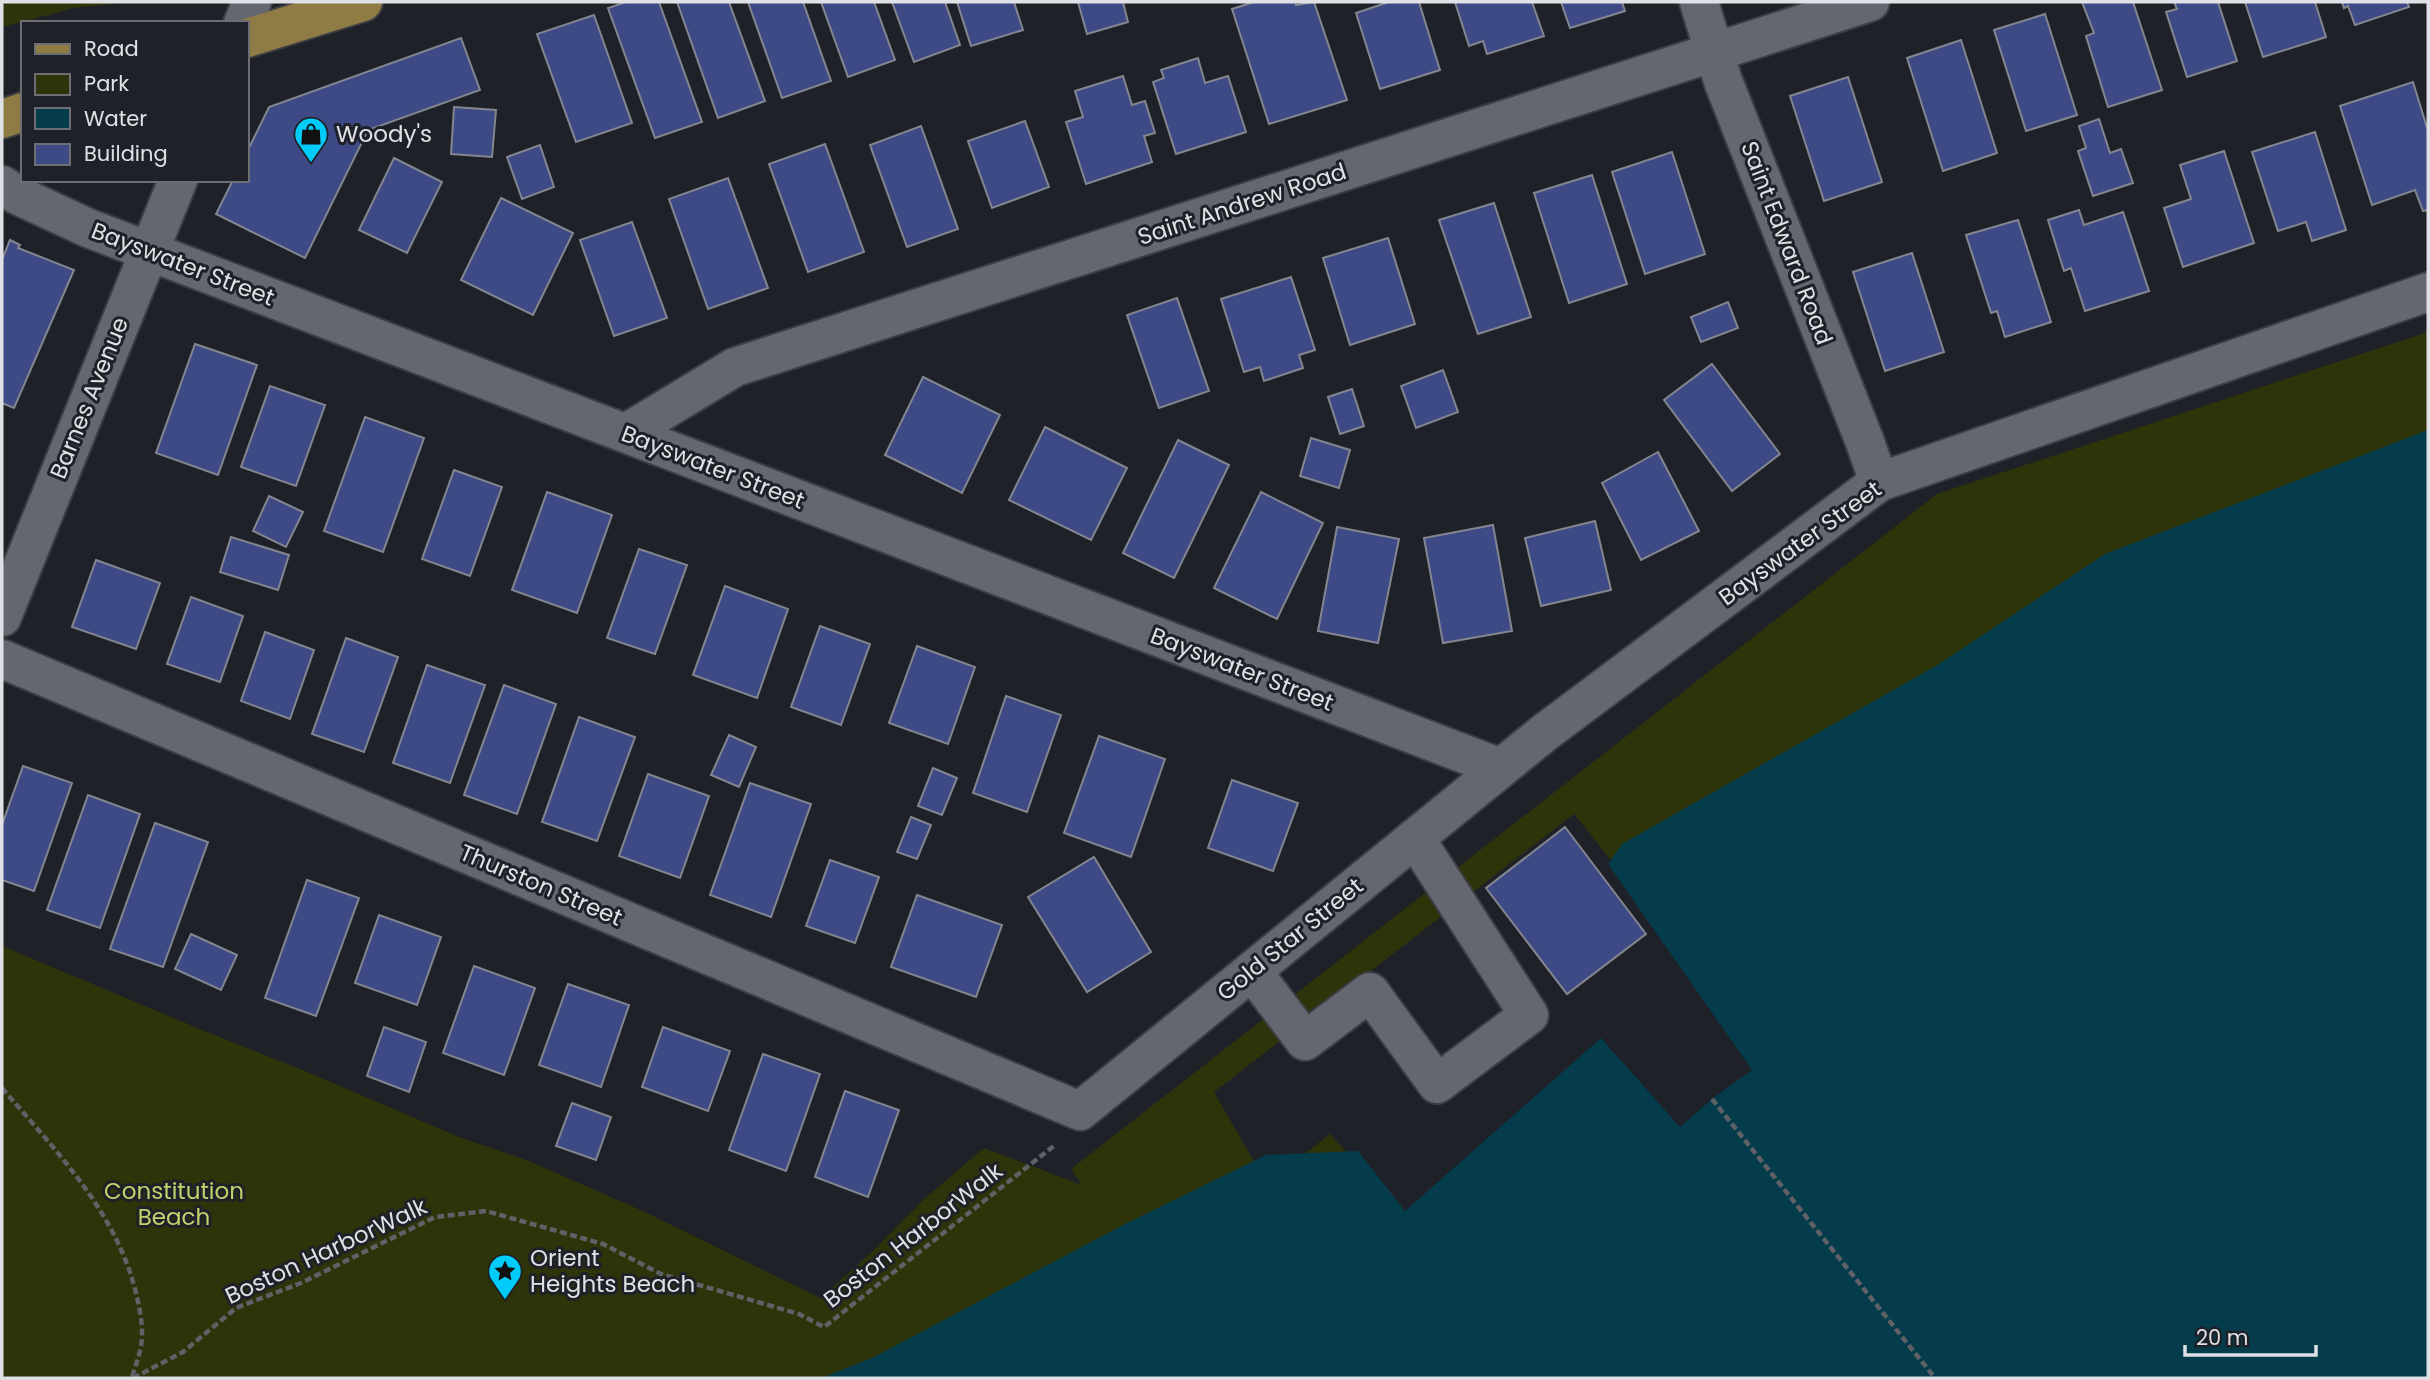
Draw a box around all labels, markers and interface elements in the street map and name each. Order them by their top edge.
legend [21,21,248,182]
text: Road [84,34,139,63]
text: Park [84,69,129,98]
text: Water [84,104,147,133]
shop icon: Woody's [292,115,330,164]
place label: Woody's [336,118,432,150]
street label: Saint Edward Road [1733,137,1841,349]
text: Building [84,139,168,168]
street label: Saint Andrew Road [1134,155,1350,253]
street label: Bayswater Street [87,214,279,314]
street label: Barnes Avenue [42,312,136,484]
street label: Bayswater Street [617,417,809,517]
street label: Bayswater Street [1712,473,1888,613]
street label: Bayswater Street [1146,619,1338,719]
street label: Thurston Street [455,836,627,934]
street label: Gold Star Street [1210,870,1370,1008]
street label: Boston HarborWalk [817,1155,1009,1315]
park label: Constitution Beach [104,1175,244,1233]
street label: Boston HarborWalk [220,1190,432,1312]
place label: Orient Heights Beach [530,1242,695,1300]
place icon: Orient Heights Beach [486,1252,524,1301]
scale bar [2185,1314,2316,1358]
text: 20 m [2196,1323,2249,1352]

